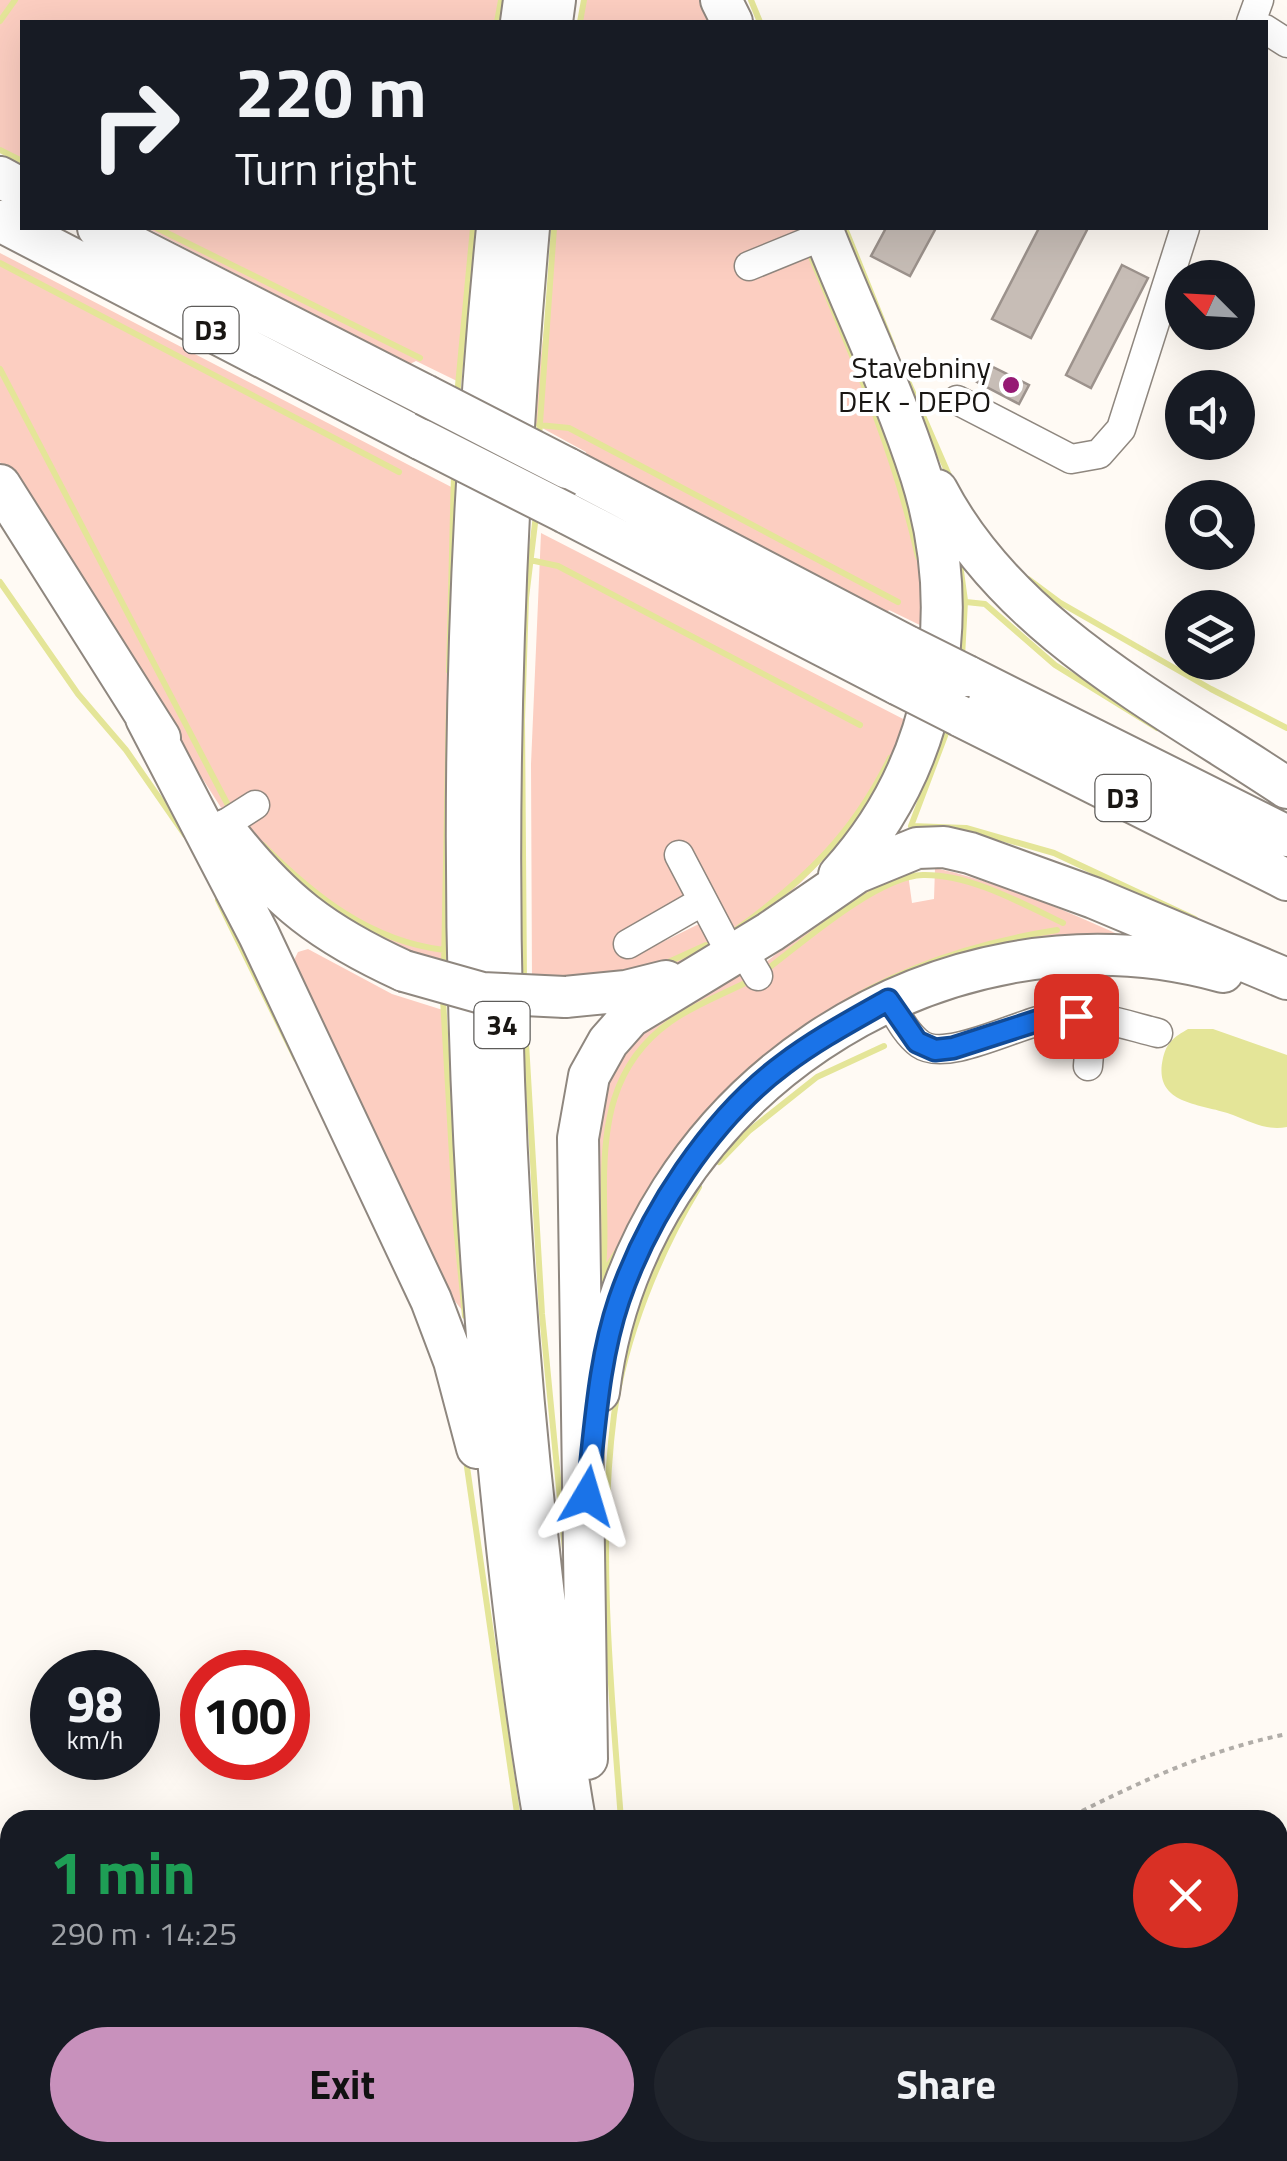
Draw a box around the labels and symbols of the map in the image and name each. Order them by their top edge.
north arrow [1165,260,1255,350]
road number: D3 [184,307,238,353]
place label: Stavebniny DEK - DEPO [838,344,991,424]
marker: Stavebniny DEK - DEPO [1000,374,1022,396]
road number: D3 [1096,775,1150,821]
pin [1034,974,1119,1059]
road number: 34 [474,1002,530,1048]
position arrow [535,1444,639,1548]
speed limit sign: 100 [180,1650,310,1780]

